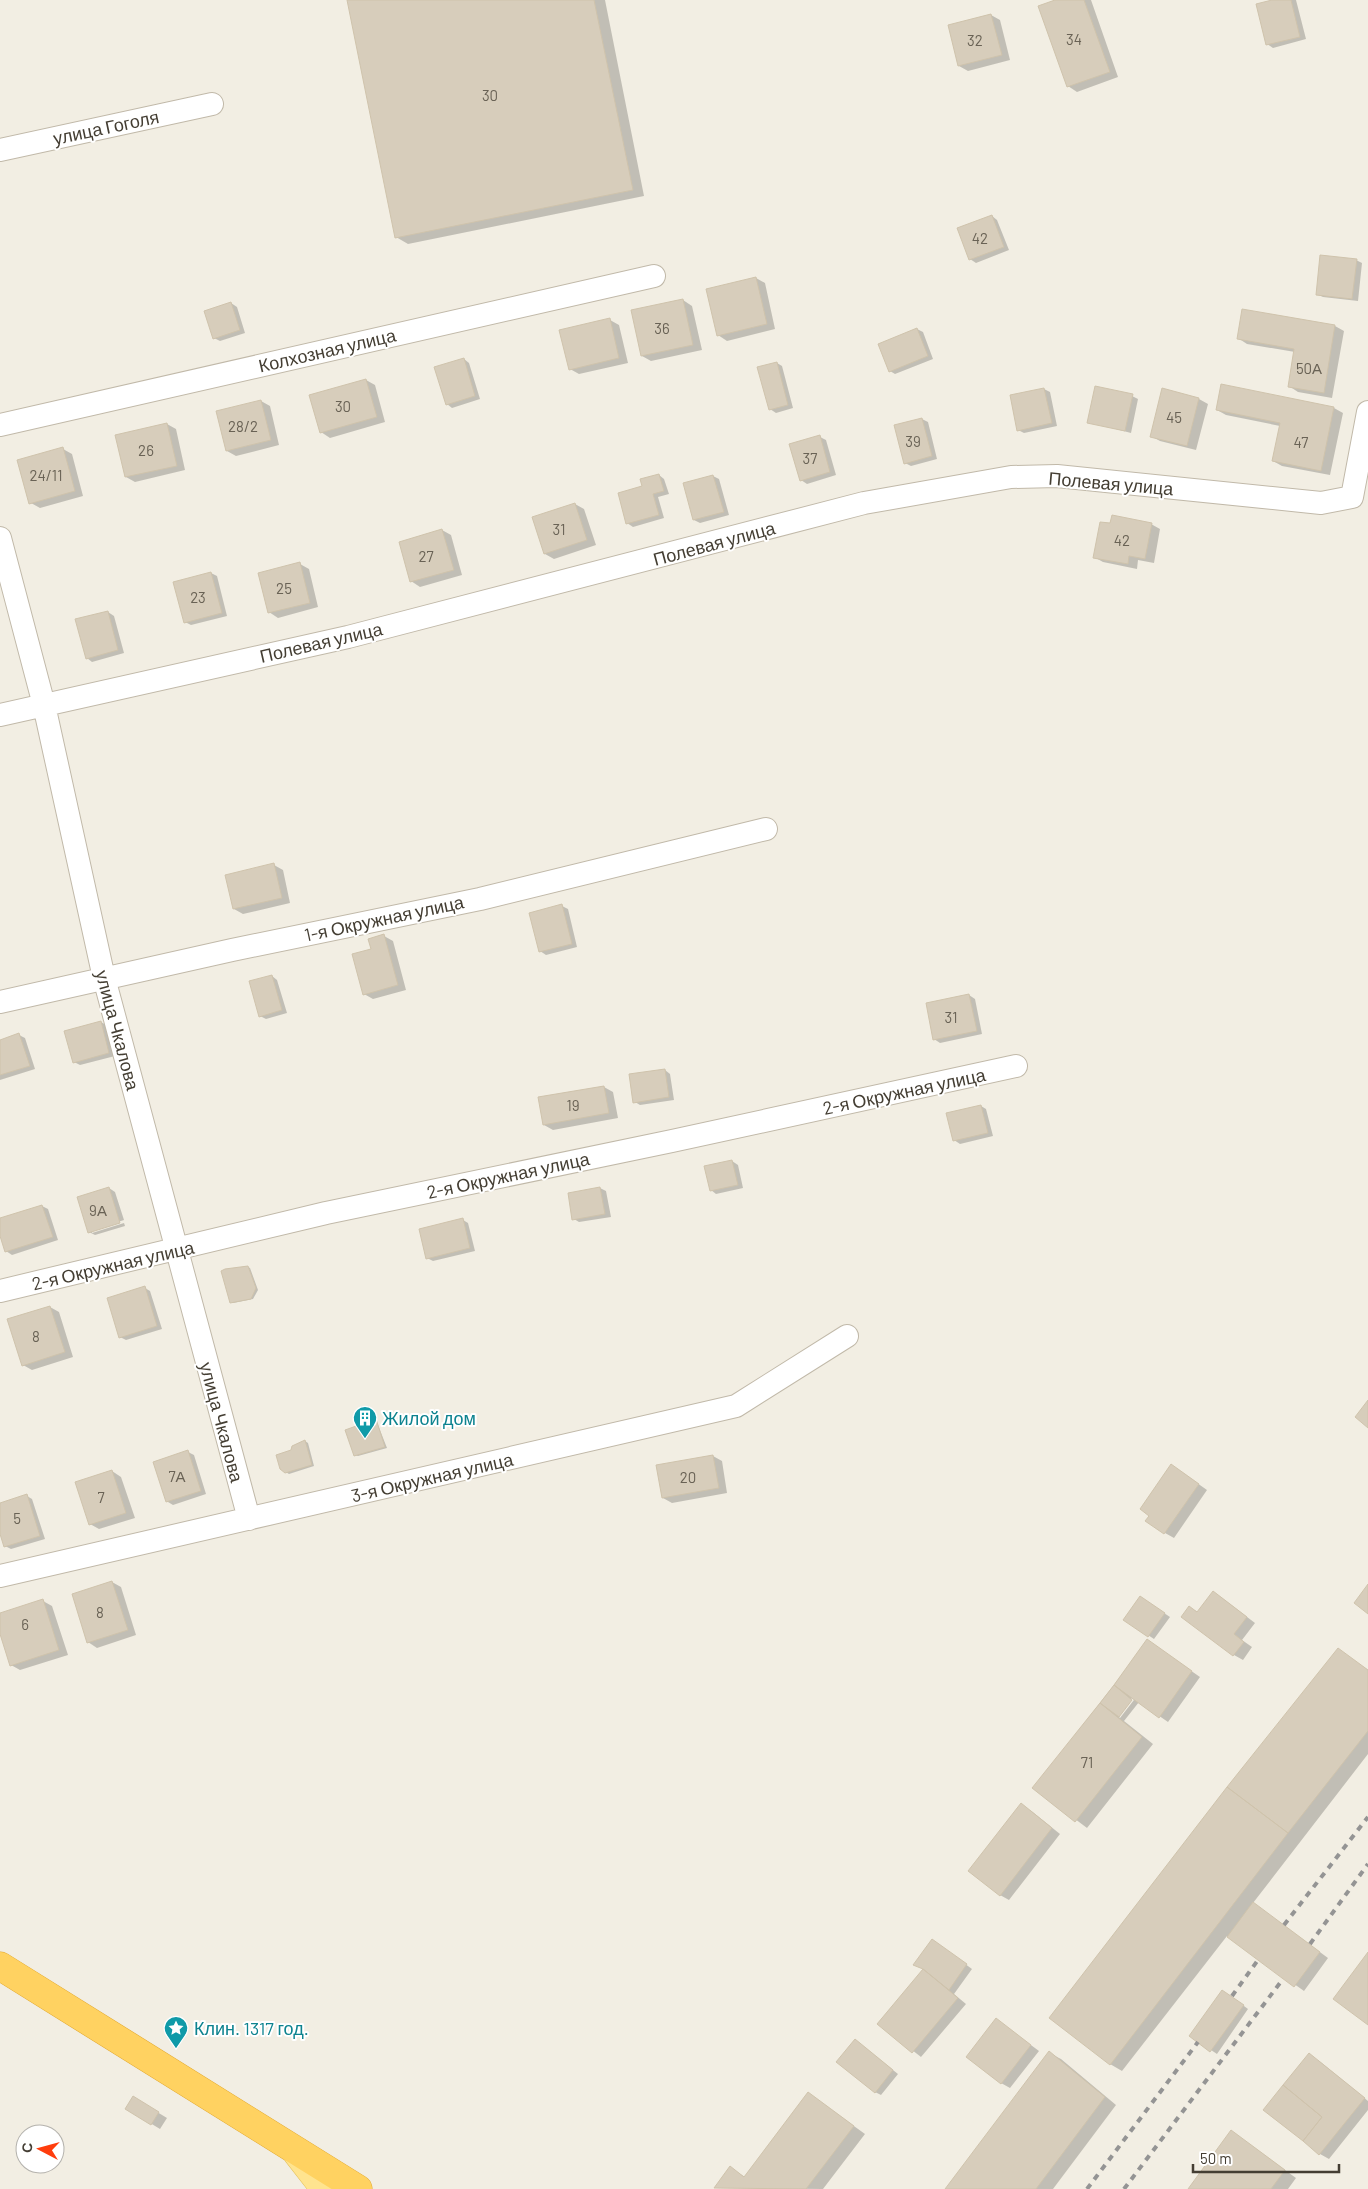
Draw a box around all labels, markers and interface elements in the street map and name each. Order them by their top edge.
house number: 34 [1066,30,1082,48]
house number: 32 [967,31,983,49]
house number: 30 [482,86,498,104]
street label: улица Гоголя [51,105,161,149]
house number: 42 [972,229,988,247]
house number: 36 [654,319,670,337]
street label: Колхозная улица [256,323,399,376]
house number: 50А [1296,359,1322,377]
house number: 30 [335,397,351,415]
house number: 45 [1166,408,1182,426]
house number: 28/2 [228,417,258,435]
house number: 39 [905,432,921,450]
house number: 47 [1294,433,1308,451]
house number: 26 [138,441,154,459]
house number: 37 [803,449,817,467]
house number: 24/11 [30,466,62,484]
street label: Полевая улица [1048,467,1175,500]
street label: Полевая улица [651,516,778,570]
house number: 31 [553,520,565,538]
house number: 42 [1114,531,1130,549]
house number: 27 [418,547,434,565]
house number: 25 [276,579,292,597]
house number: 23 [190,588,206,606]
street label: Полевая улица [257,617,385,667]
street label: 1-я Окружная улица [302,890,467,946]
street label: улица Чкалова [91,968,145,1093]
house number: 31 [945,1008,957,1026]
street label: 2-я Окружная улица [821,1063,988,1119]
house number: 19 [566,1096,580,1114]
street label: 2-я Окружная улица [425,1147,592,1203]
house number: 9А [89,1201,107,1219]
street label: 2-я Окружная улица [30,1235,197,1294]
house number: 8 [32,1327,40,1345]
street label: улица Чкалова [195,1360,249,1485]
building icon: Жилой дом [352,1405,378,1439]
place label: Жилой дом [382,1407,476,1429]
street label: 3-я Окружная улица [349,1447,516,1506]
house number: 7А [168,1467,186,1485]
house number: 20 [680,1468,696,1486]
house number: 7 [97,1488,105,1506]
house number: 5 [13,1509,21,1527]
house number: 8 [96,1603,104,1621]
house number: 6 [21,1615,29,1633]
house number: 71 [1081,1753,1093,1771]
place icon: Клин. 1317 год. [163,2015,189,2049]
place label: Клин. 1317 год. [194,2017,309,2039]
north arrow [15,2124,65,2174]
text: С [18,2142,36,2154]
scale bar [1193,2142,1339,2174]
text: 50 m [1200,2149,1232,2167]

